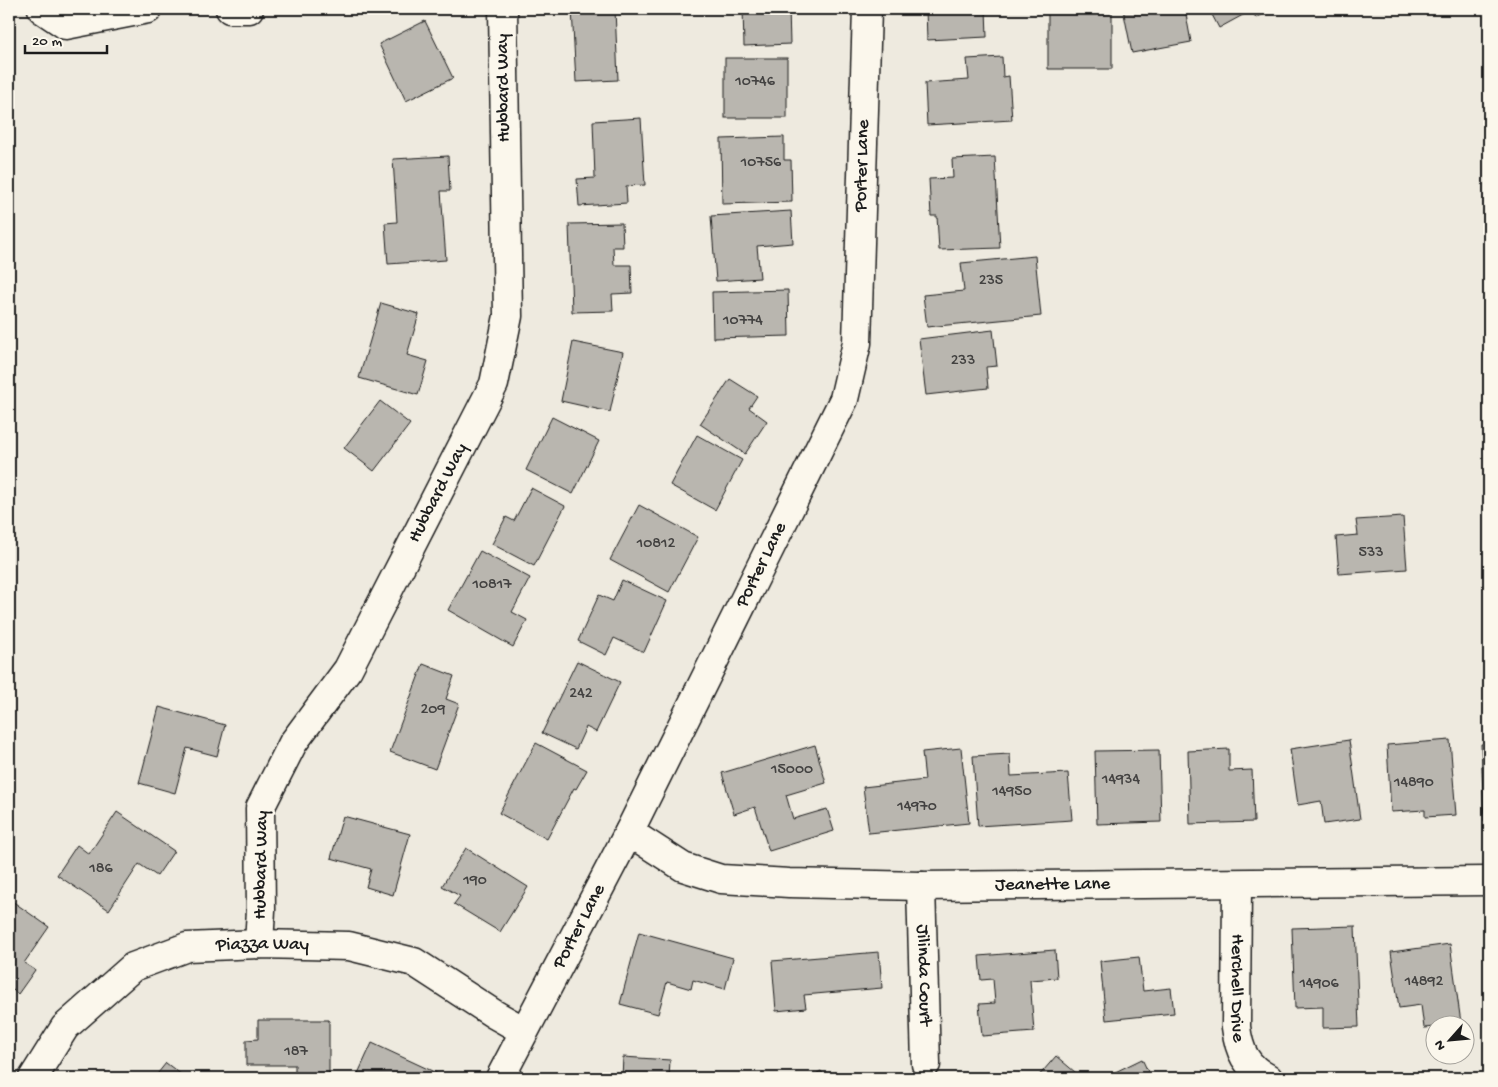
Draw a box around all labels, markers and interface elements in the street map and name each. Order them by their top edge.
scale bar [25,22,108,54]
text: 20 m [32,33,62,51]
street label: Hubbard Way [492,33,516,143]
house number: 10746 [734,73,776,92]
street label: Porter Lane [849,119,875,213]
house number: 10756 [740,154,782,173]
house number: 235 [979,272,1003,291]
house number: 10774 [722,312,763,331]
house number: 233 [951,352,975,371]
street label: Hubbard Way [403,439,474,547]
street label: Porter Lane [730,518,793,612]
house number: 10812 [636,535,675,554]
house number: 533 [1358,544,1384,563]
house number: 10817 [471,576,512,595]
house number: 242 [569,685,593,704]
house number: 209 [421,701,445,720]
house number: 15000 [770,761,813,780]
house number: 14934 [1101,771,1140,790]
house number: 14890 [1393,774,1434,793]
house number: 14950 [991,783,1032,802]
house number: 14970 [896,798,937,817]
street label: Hubbard Way [250,810,274,920]
house number: 186 [88,860,114,879]
house number: 190 [462,872,487,891]
street label: Jeanette Lane [995,873,1111,897]
street label: Porter Lane [547,880,611,974]
street label: Jilinda Court [911,924,936,1028]
street label: Piazza Way [214,932,310,957]
street label: Herchell Drive [1224,934,1250,1045]
house number: 14892 [1404,973,1443,992]
house number: 14906 [1298,975,1340,994]
north arrow [1426,1014,1476,1064]
text: N [1431,1037,1450,1053]
house number: 187 [283,1043,308,1062]

